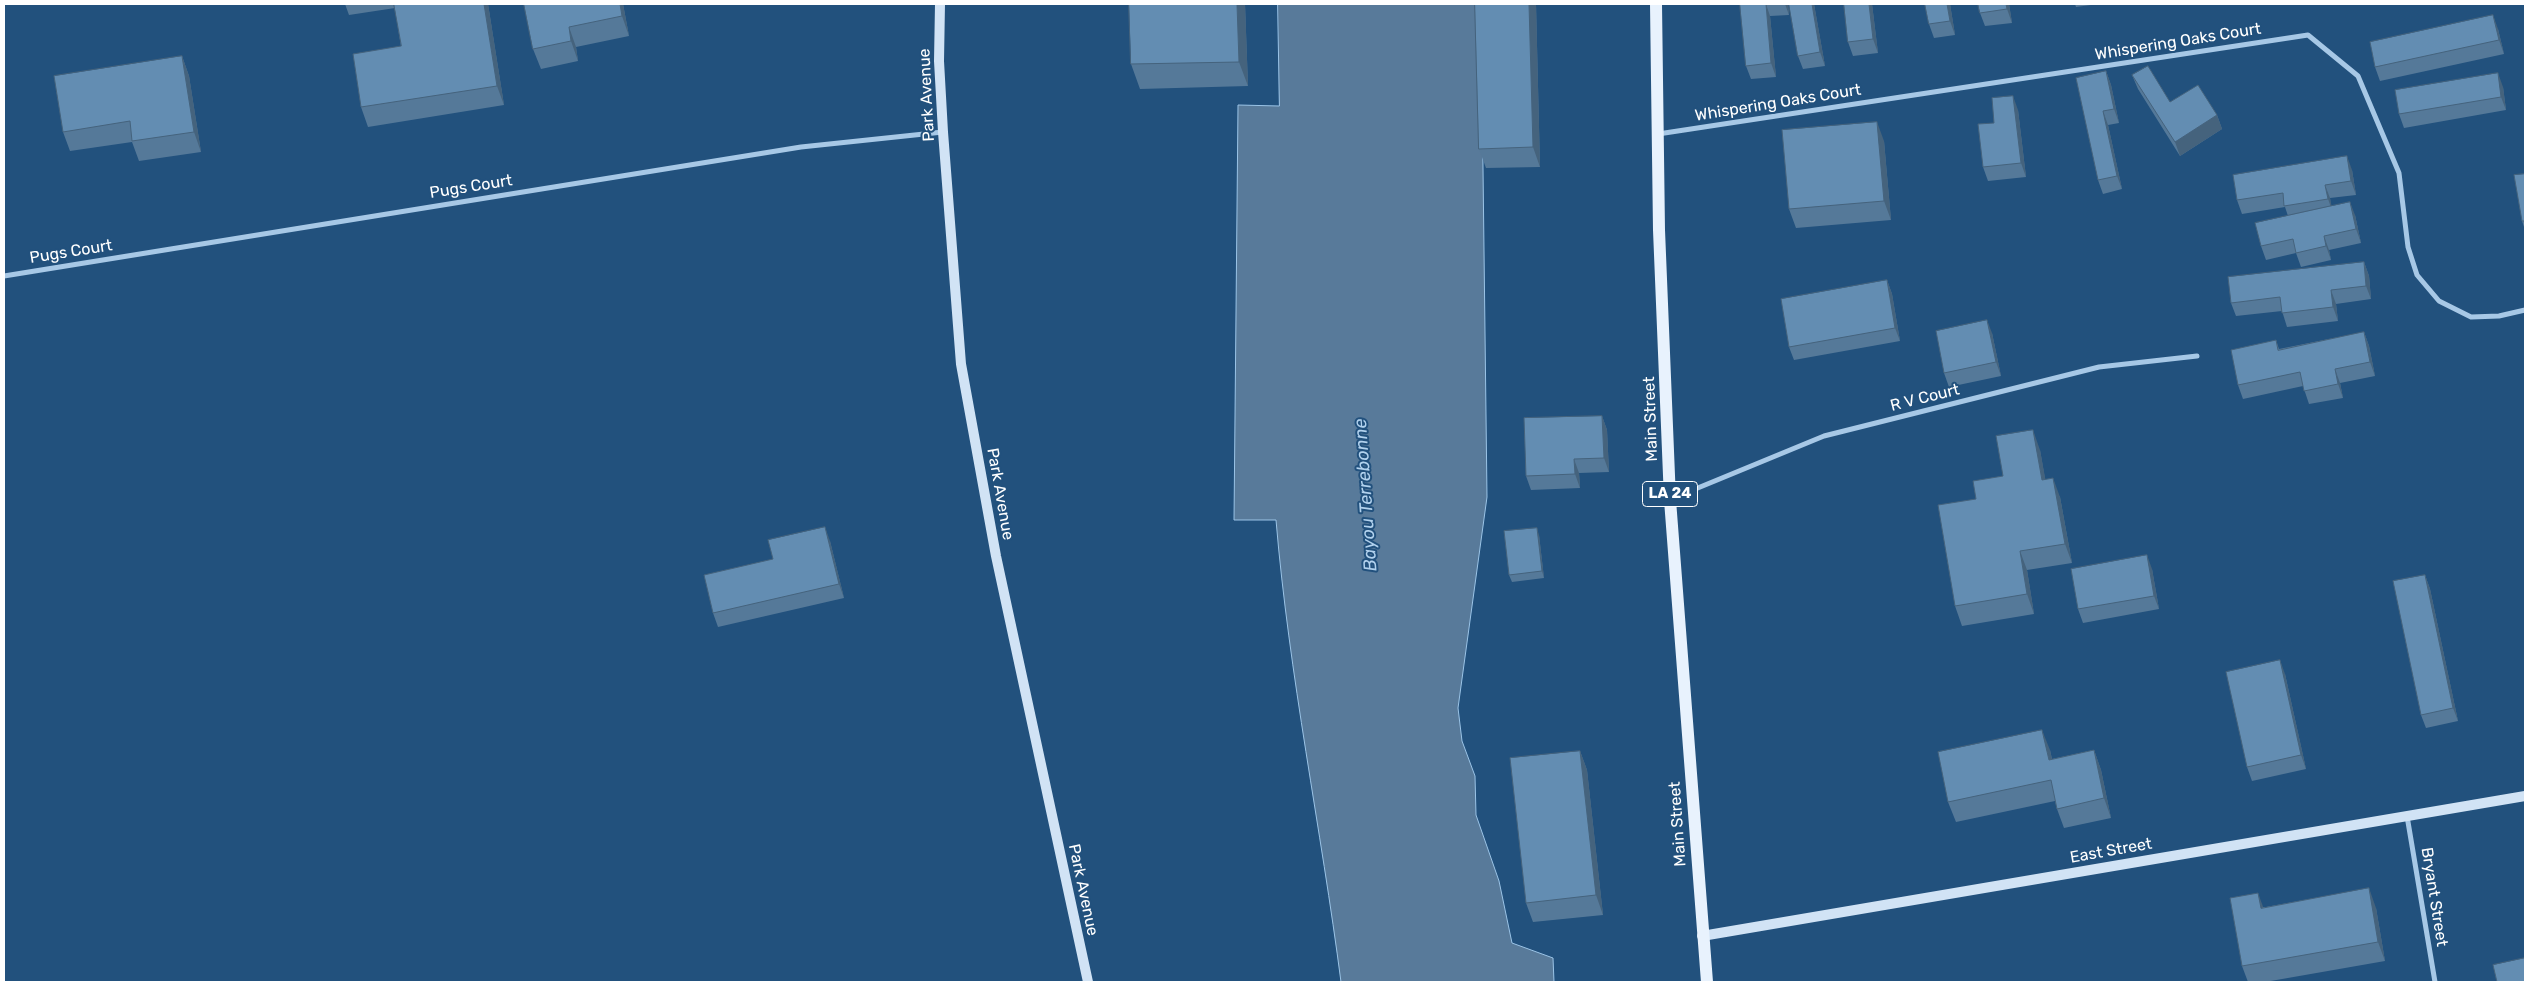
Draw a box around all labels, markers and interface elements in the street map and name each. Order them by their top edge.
street label: Whispering Oaks Court [2094,19,2262,65]
street label: Park Avenue [915,48,939,142]
street label: Whispering Oaks Court [1694,80,1862,126]
street label: Pugs Court [428,171,514,203]
street label: Pugs Court [28,236,114,268]
street label: Main Street [1640,376,1662,462]
street label: R V Court [1888,380,1962,416]
water label: Bayou Terrebonne [1350,418,1382,572]
street label: Park Avenue [982,446,1018,542]
road number: LA 24 [1642,482,1698,506]
street label: Main Street [1665,781,1691,867]
street label: East Street [2068,834,2154,868]
street label: Park Avenue [1064,842,1102,938]
street label: Bryant Street [2417,846,2451,948]

